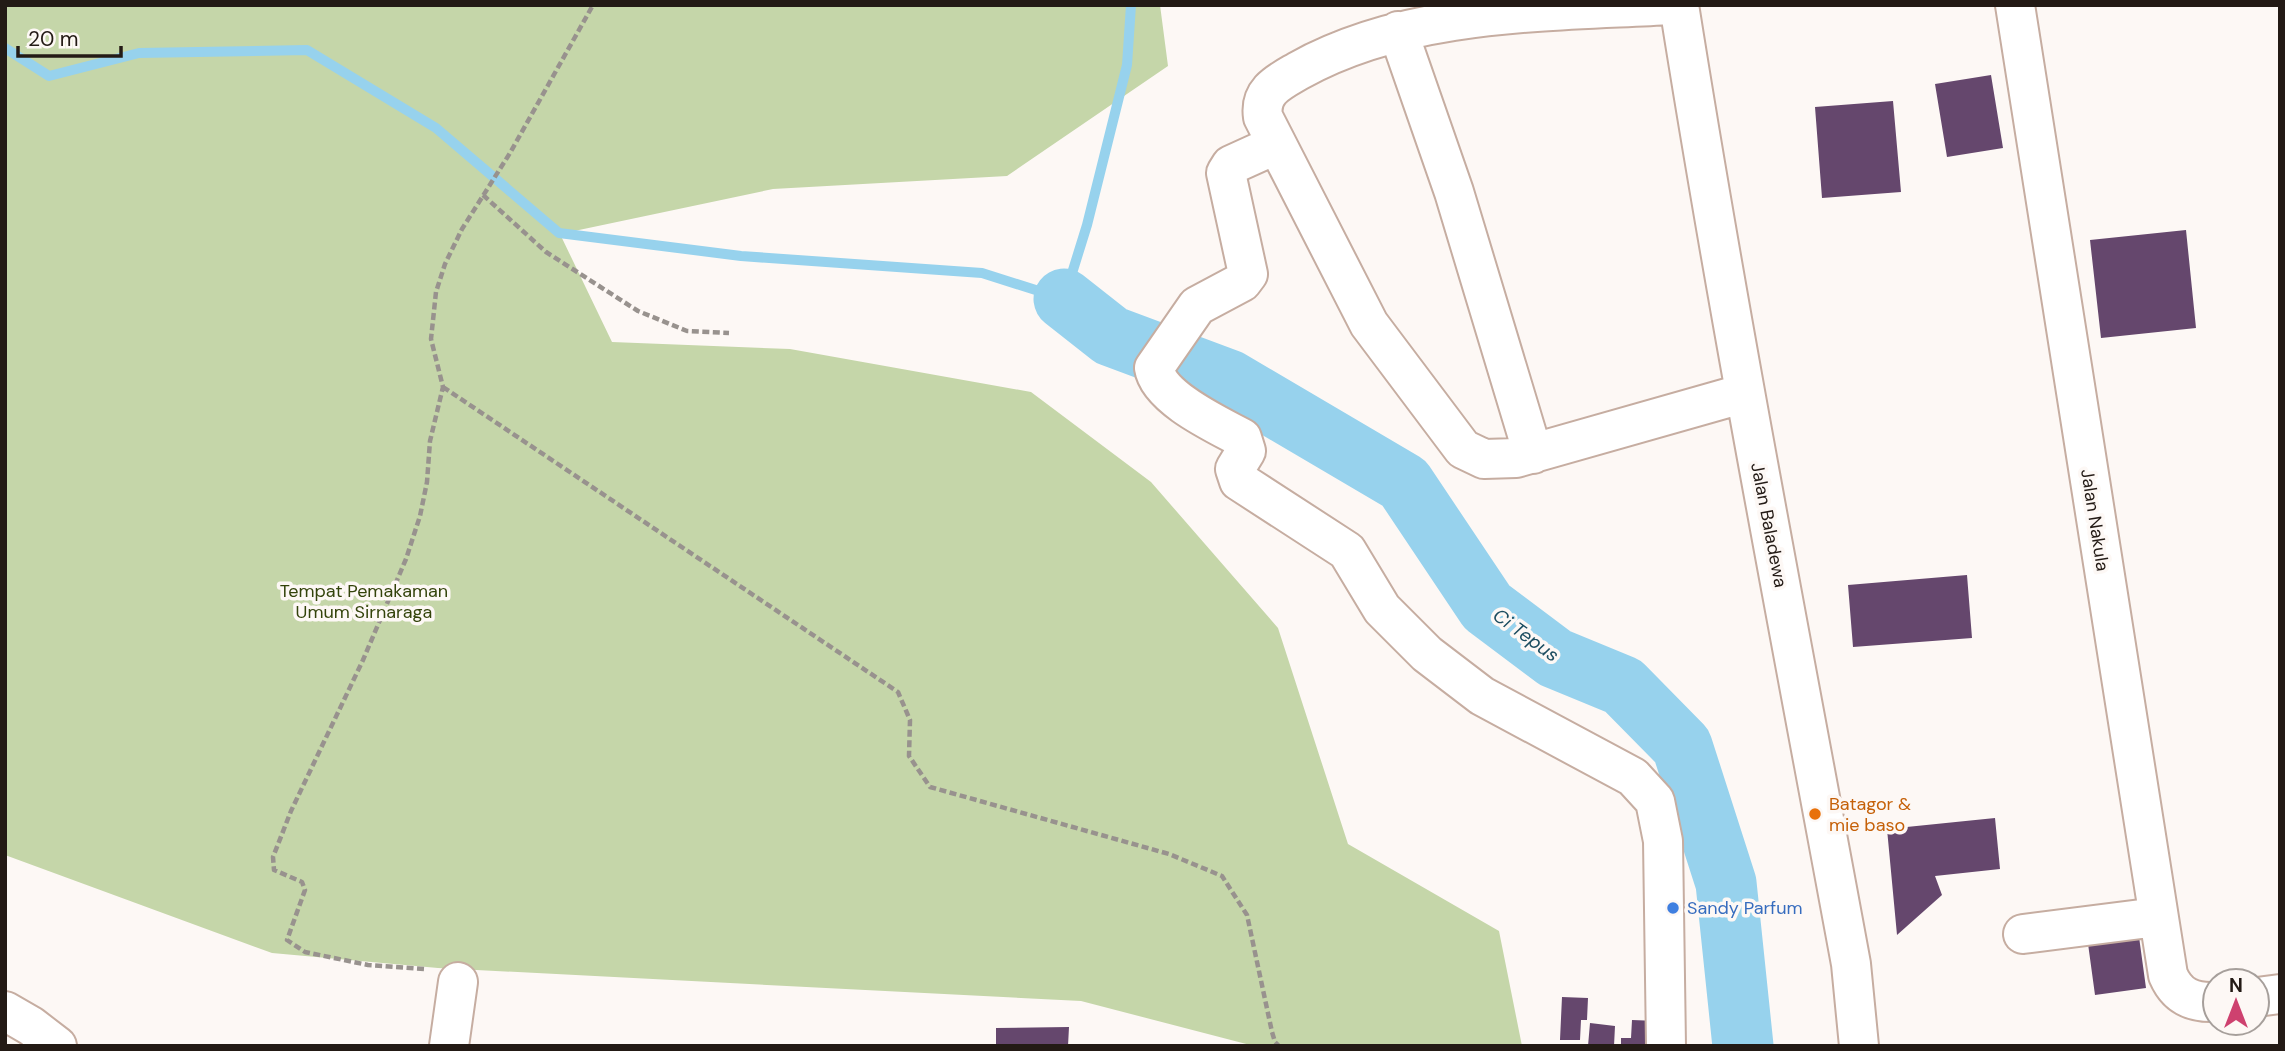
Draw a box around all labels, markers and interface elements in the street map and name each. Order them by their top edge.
scale bar [18,14,121,58]
text: 20 m [28,25,79,53]
street label: Jalan Baladewa [1745,461,1793,589]
street label: Jalan Nakula [2075,467,2115,573]
park label: Tempat Pemakaman Umum Sirnaraga [280,579,448,624]
water label: Ci Tepus [1488,603,1564,667]
place label: Batagor & mie baso [1829,792,1911,837]
marker: Batagor & mie baso [1807,806,1823,822]
place label: Sandy Parfum [1687,896,1803,920]
marker: Sandy Parfum [1665,900,1681,916]
north arrow [2201,967,2271,1037]
text: N [2229,973,2243,998]

